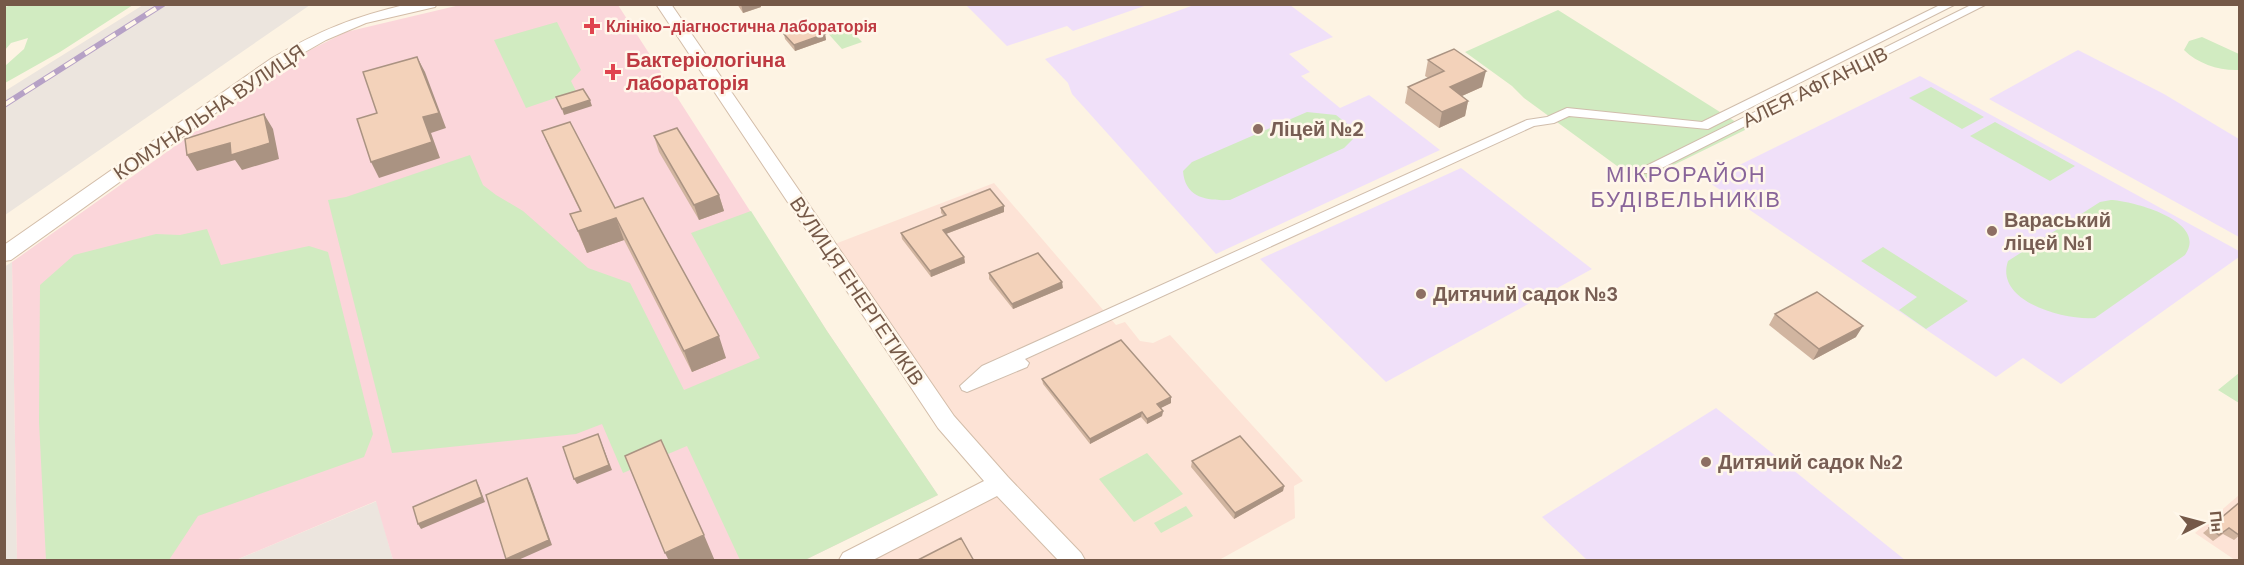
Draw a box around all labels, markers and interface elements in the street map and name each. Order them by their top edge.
place label: Клініко-діагностична лабораторія [606,16,877,37]
marker: Клініко-діагностична лабораторія [583,17,601,35]
street label: КОМУНАЛЬНА ВУЛИЦЯ [108,38,310,186]
street label: АЛЕЯ АФГАНЦІВ [1738,40,1892,134]
place label: Бактеріологічна лабораторія [626,47,786,96]
marker: Бактеріологічна лабораторія [604,63,622,81]
place label: Ліцей №2 [1270,116,1364,142]
marker: Ліцей №2 [1251,122,1265,136]
district label: МІКРОРАЙОН БУДІВЕЛЬНИКІВ [1591,160,1781,214]
street label: ВУЛИЦЯ ЕНЕРГЕТИКІВ [784,191,930,391]
place label: Вараський ліцей №1 [2004,207,2111,256]
marker: Вараський ліцей №1 [1985,224,1999,238]
place label: Дитячий садок №3 [1433,281,1618,307]
marker: Дитячий садок №3 [1414,287,1428,301]
place label: Дитячий садок №2 [1718,449,1903,475]
marker: Дитячий садок №2 [1699,455,1713,469]
north arrow [2172,493,2232,553]
text: Пн [2205,510,2228,533]

